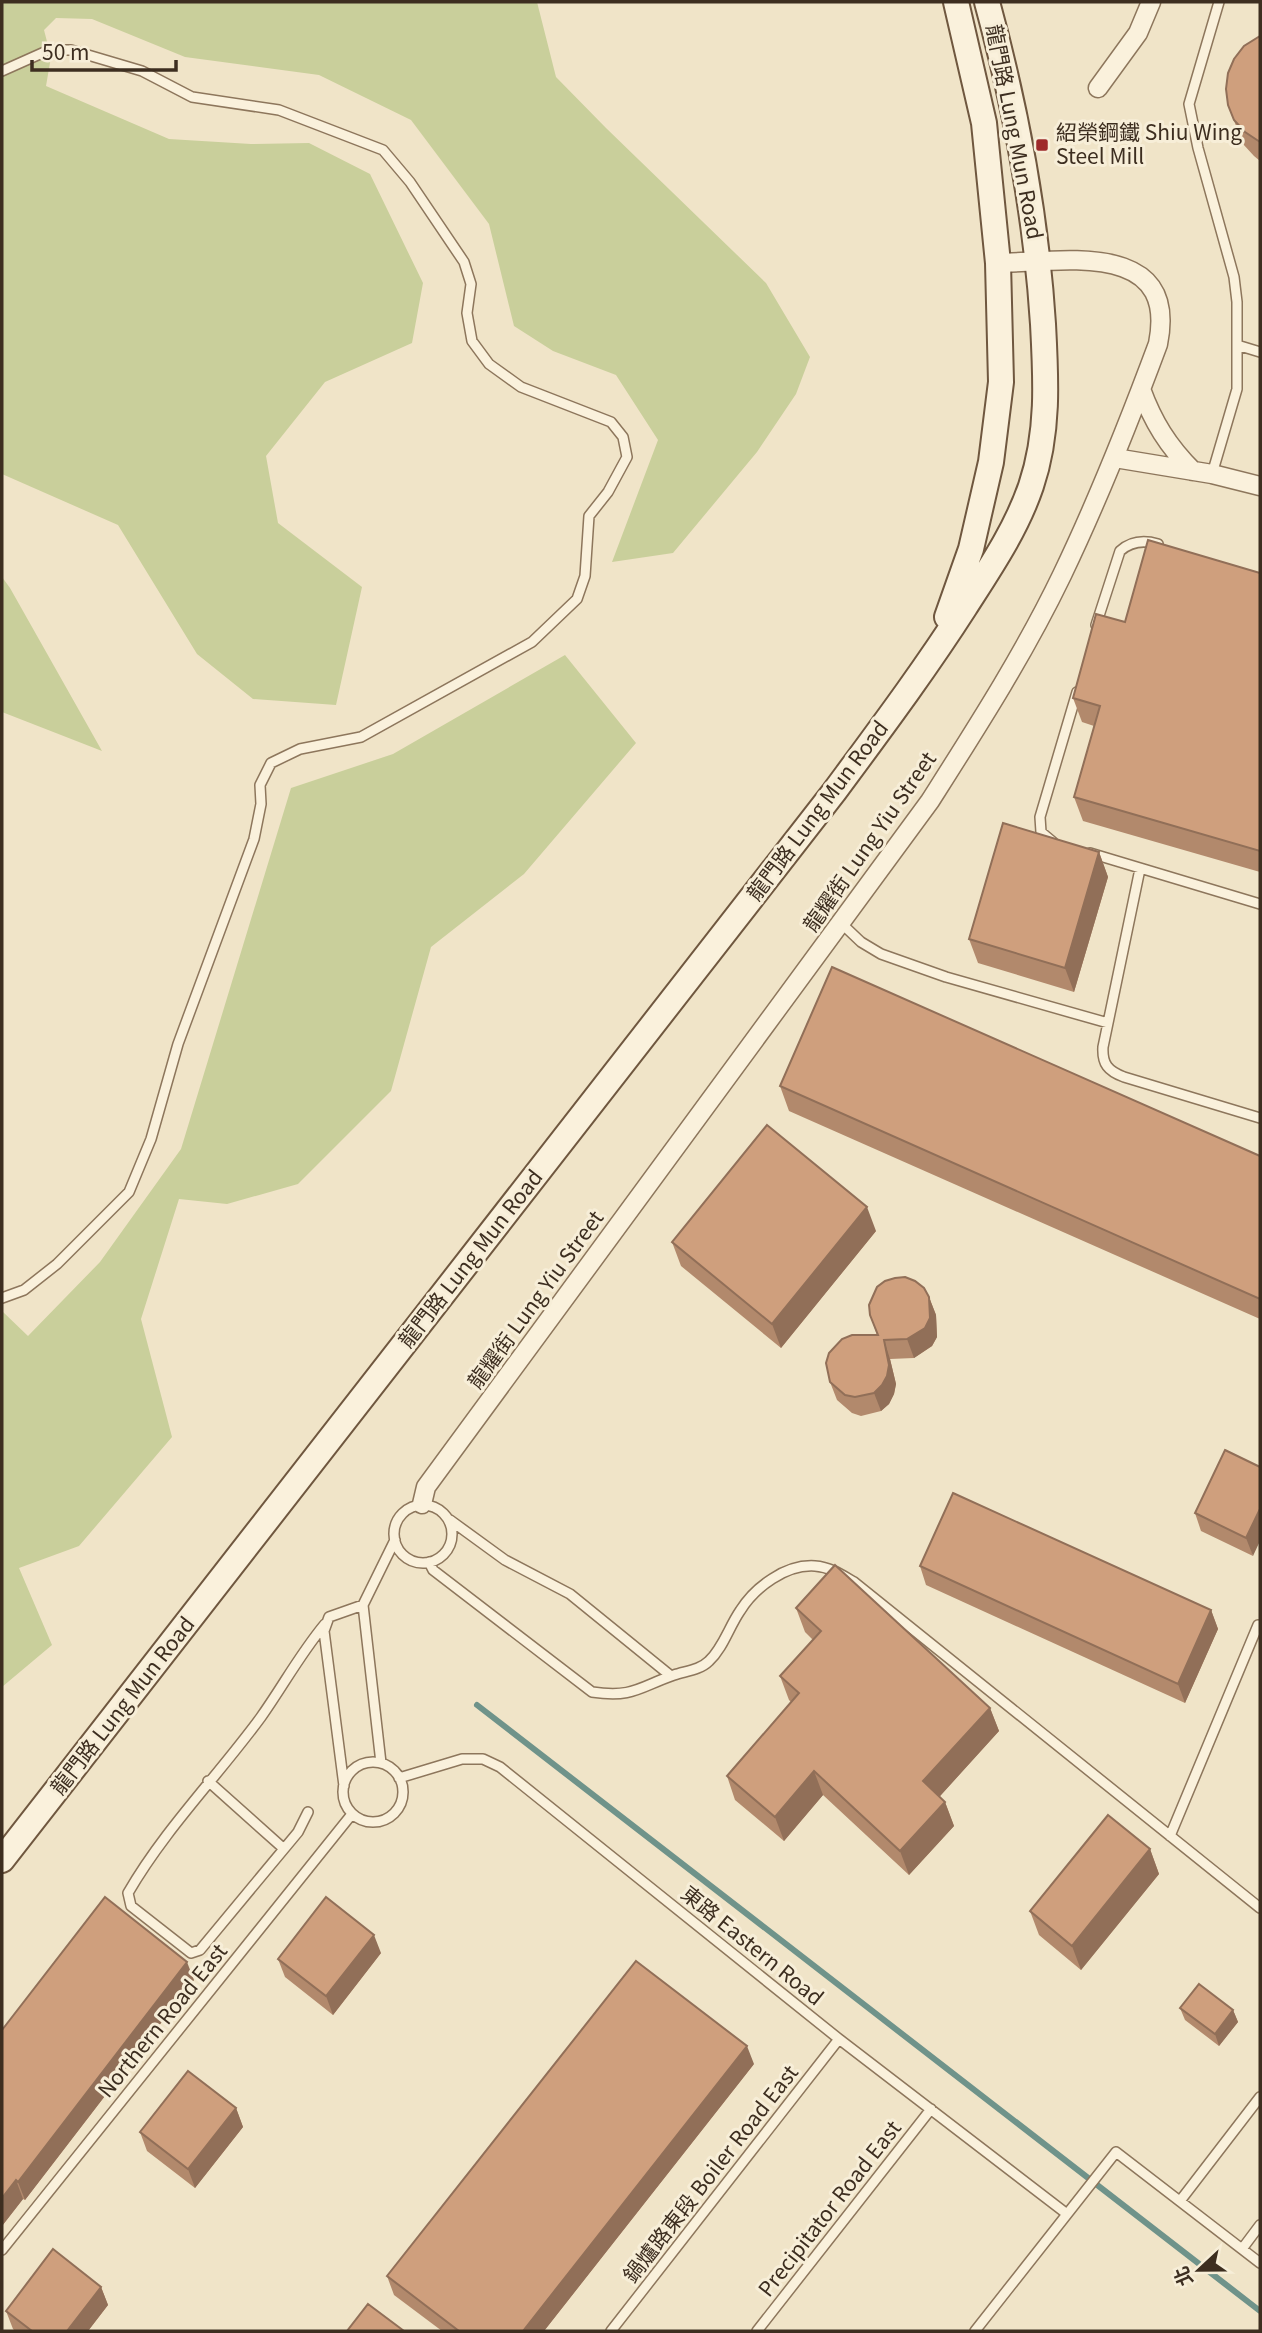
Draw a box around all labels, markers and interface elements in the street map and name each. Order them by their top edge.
street label: 龍門路 Lung Mun Road [980,22,1052,242]
scale bar [32,28,175,72]
text: 50 m [42,36,89,66]
place label: 紹榮鋼鐵 Shiu Wing Steel Mill [1056,116,1242,170]
marker: 紹榮鋼鐵 Shiu Wing Steel Mill [1034,137,1050,153]
street label: 龍門路 Lung Mun Road [739,714,894,906]
street label: 龍耀街 Lung Yiu Street [795,745,942,937]
street label: 龍門路 Lung Mun Road [390,1162,548,1353]
street label: 龍耀街 Lung Yiu Street [459,1203,609,1394]
street label: 龍門路 Lung Mun Road [42,1609,200,1800]
street label: 東路 Eastern Road [676,1878,831,2011]
street label: Northern Road East [90,1936,233,2103]
street label: 鍋爐路東段 Boiler Road East [615,2058,804,2288]
street label: Precipitator Road East [750,2113,907,2302]
north arrow [1164,2235,1234,2305]
text: 北 [1166,2263,1198,2291]

